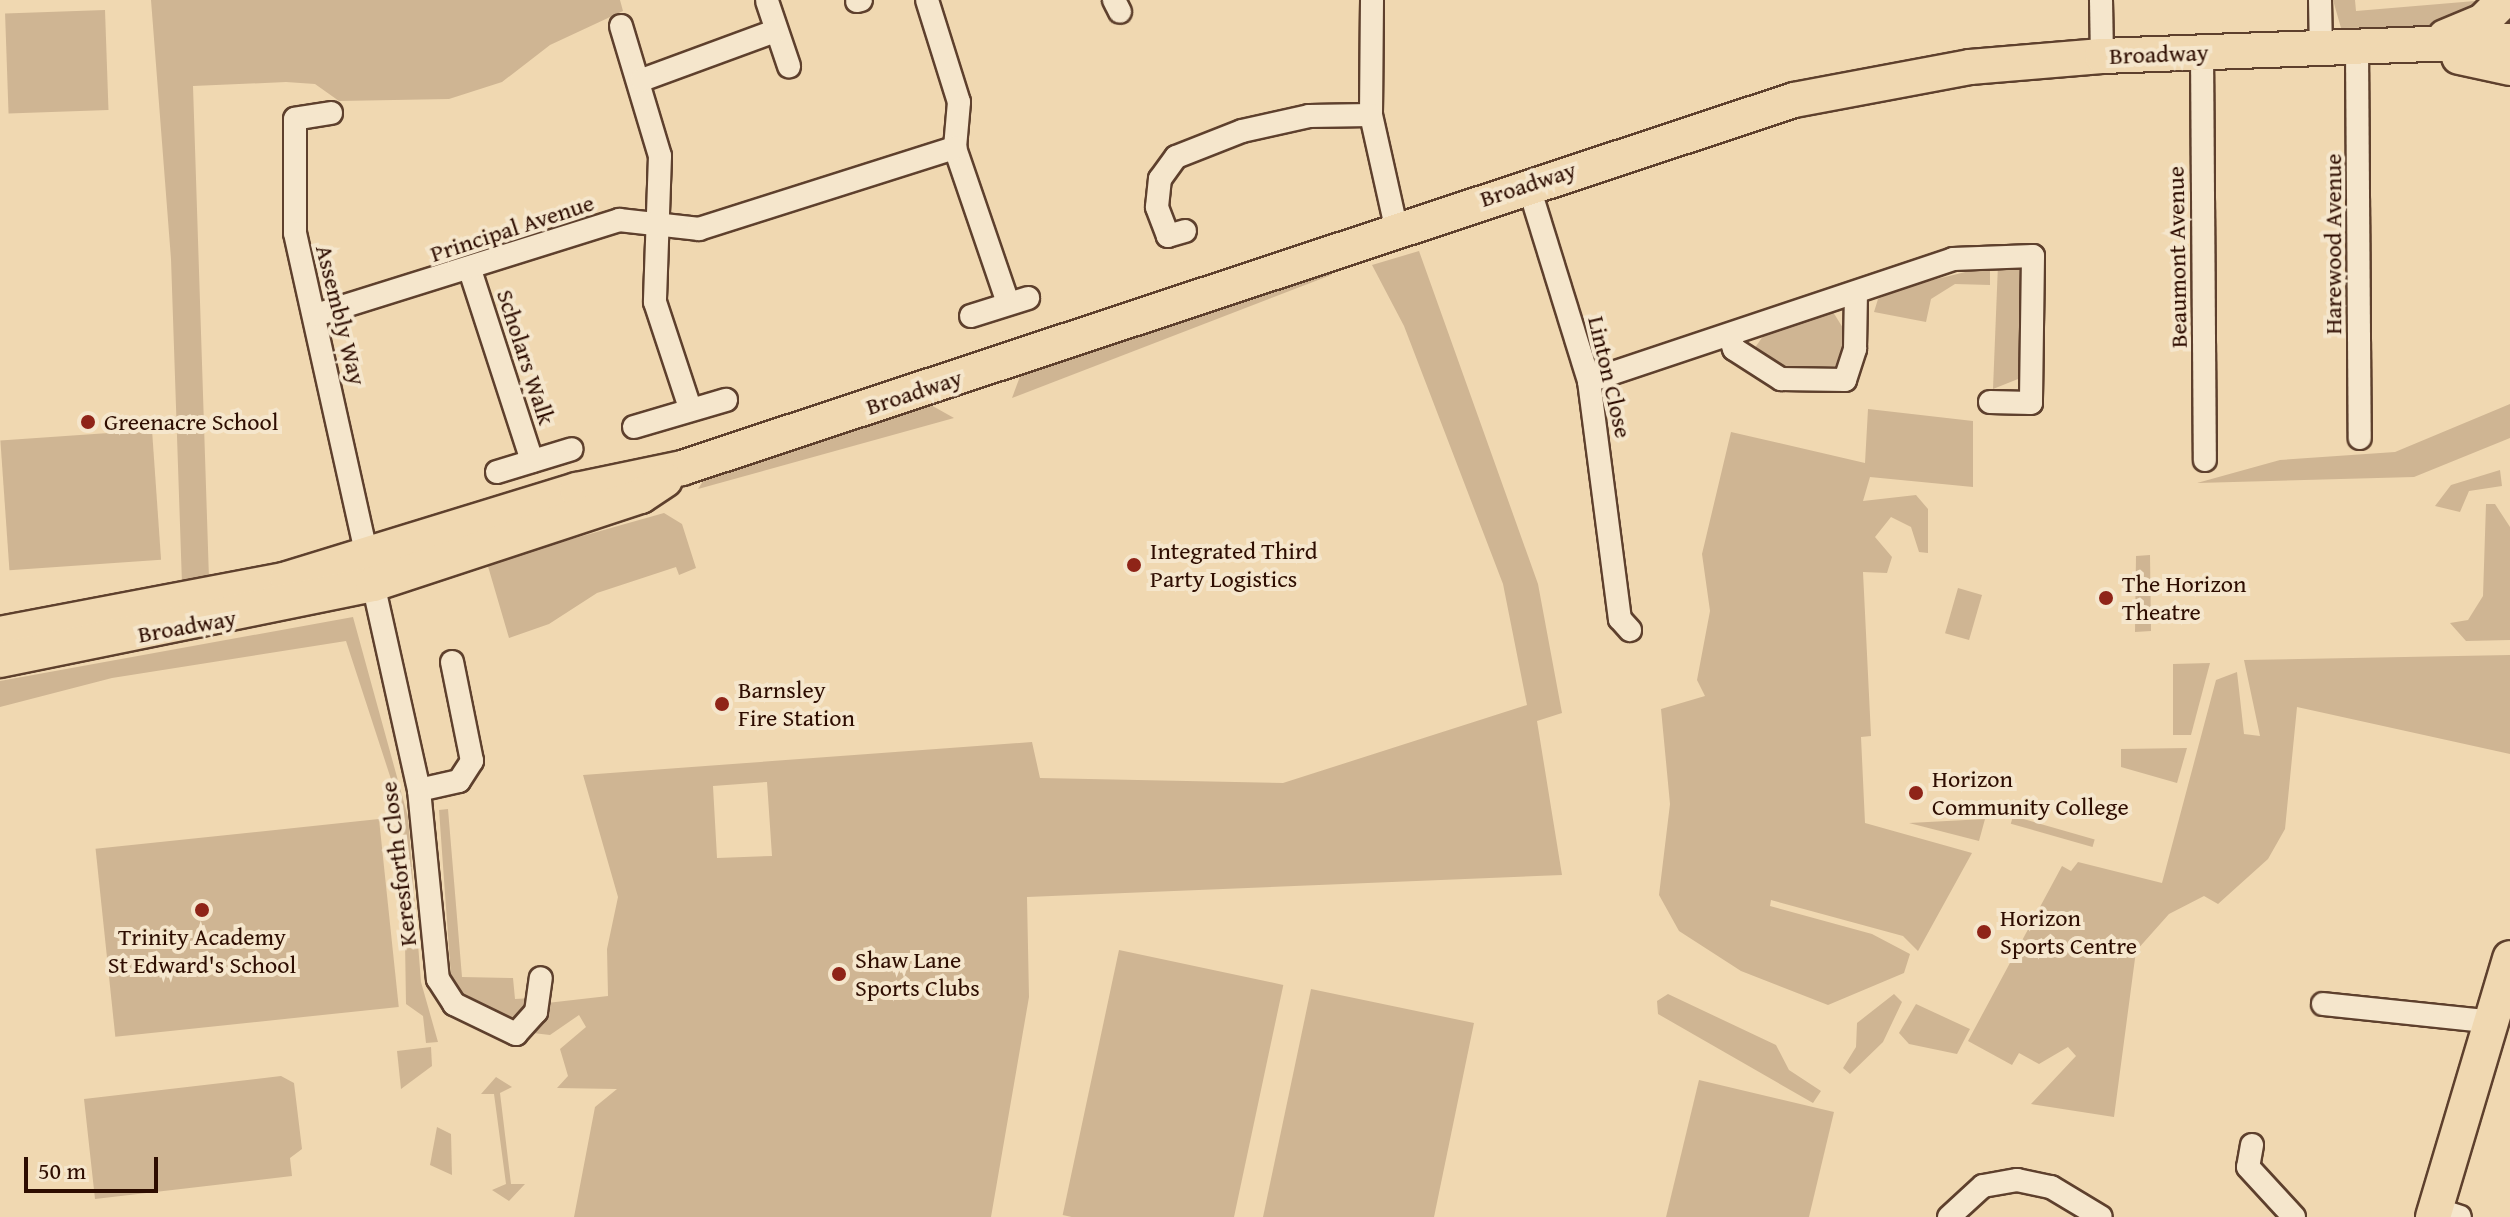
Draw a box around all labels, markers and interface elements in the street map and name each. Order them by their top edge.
street label: Broadway [2109,38,2209,70]
street label: Harewood Avenue [2319,153,2347,335]
street label: Broadway [1476,155,1580,213]
street label: Beaumont Avenue [2161,166,2193,348]
street label: Principal Avenue [426,188,598,268]
street label: Assembly Way [310,242,372,388]
street label: Scholars Walk [491,286,561,428]
street label: Linton Close [1582,313,1638,441]
street label: Broadway [862,363,966,421]
place label: Greenacre School [104,408,278,436]
marker: Greenacre School [79,413,97,431]
place label: Integrated Third Party Logistics [1150,537,1317,593]
marker: Integrated Third Party Logistics [1125,556,1143,574]
place label: The Horizon Theatre [2122,570,2246,626]
marker: The Horizon Theatre [2097,589,2115,607]
street label: Broadway [136,603,238,649]
place label: Barnsley Fire Station [738,676,855,732]
marker: Barnsley Fire Station [713,695,731,713]
place label: Horizon Community College [1932,765,2129,821]
street label: Keresforth Close [374,780,422,948]
marker: Horizon Community College [1907,784,1925,802]
marker: Trinity Academy St Edward's School [193,901,211,919]
place label: Horizon Sports Centre [2000,904,2137,960]
place label: Trinity Academy St Edward's School [108,923,296,979]
marker: Horizon Sports Centre [1975,923,1993,941]
place label: Shaw Lane Sports Clubs [855,946,980,1002]
marker: Shaw Lane Sports Clubs [830,965,848,983]
scale bar [28,1141,162,1191]
text: 50 m [38,1153,86,1188]

